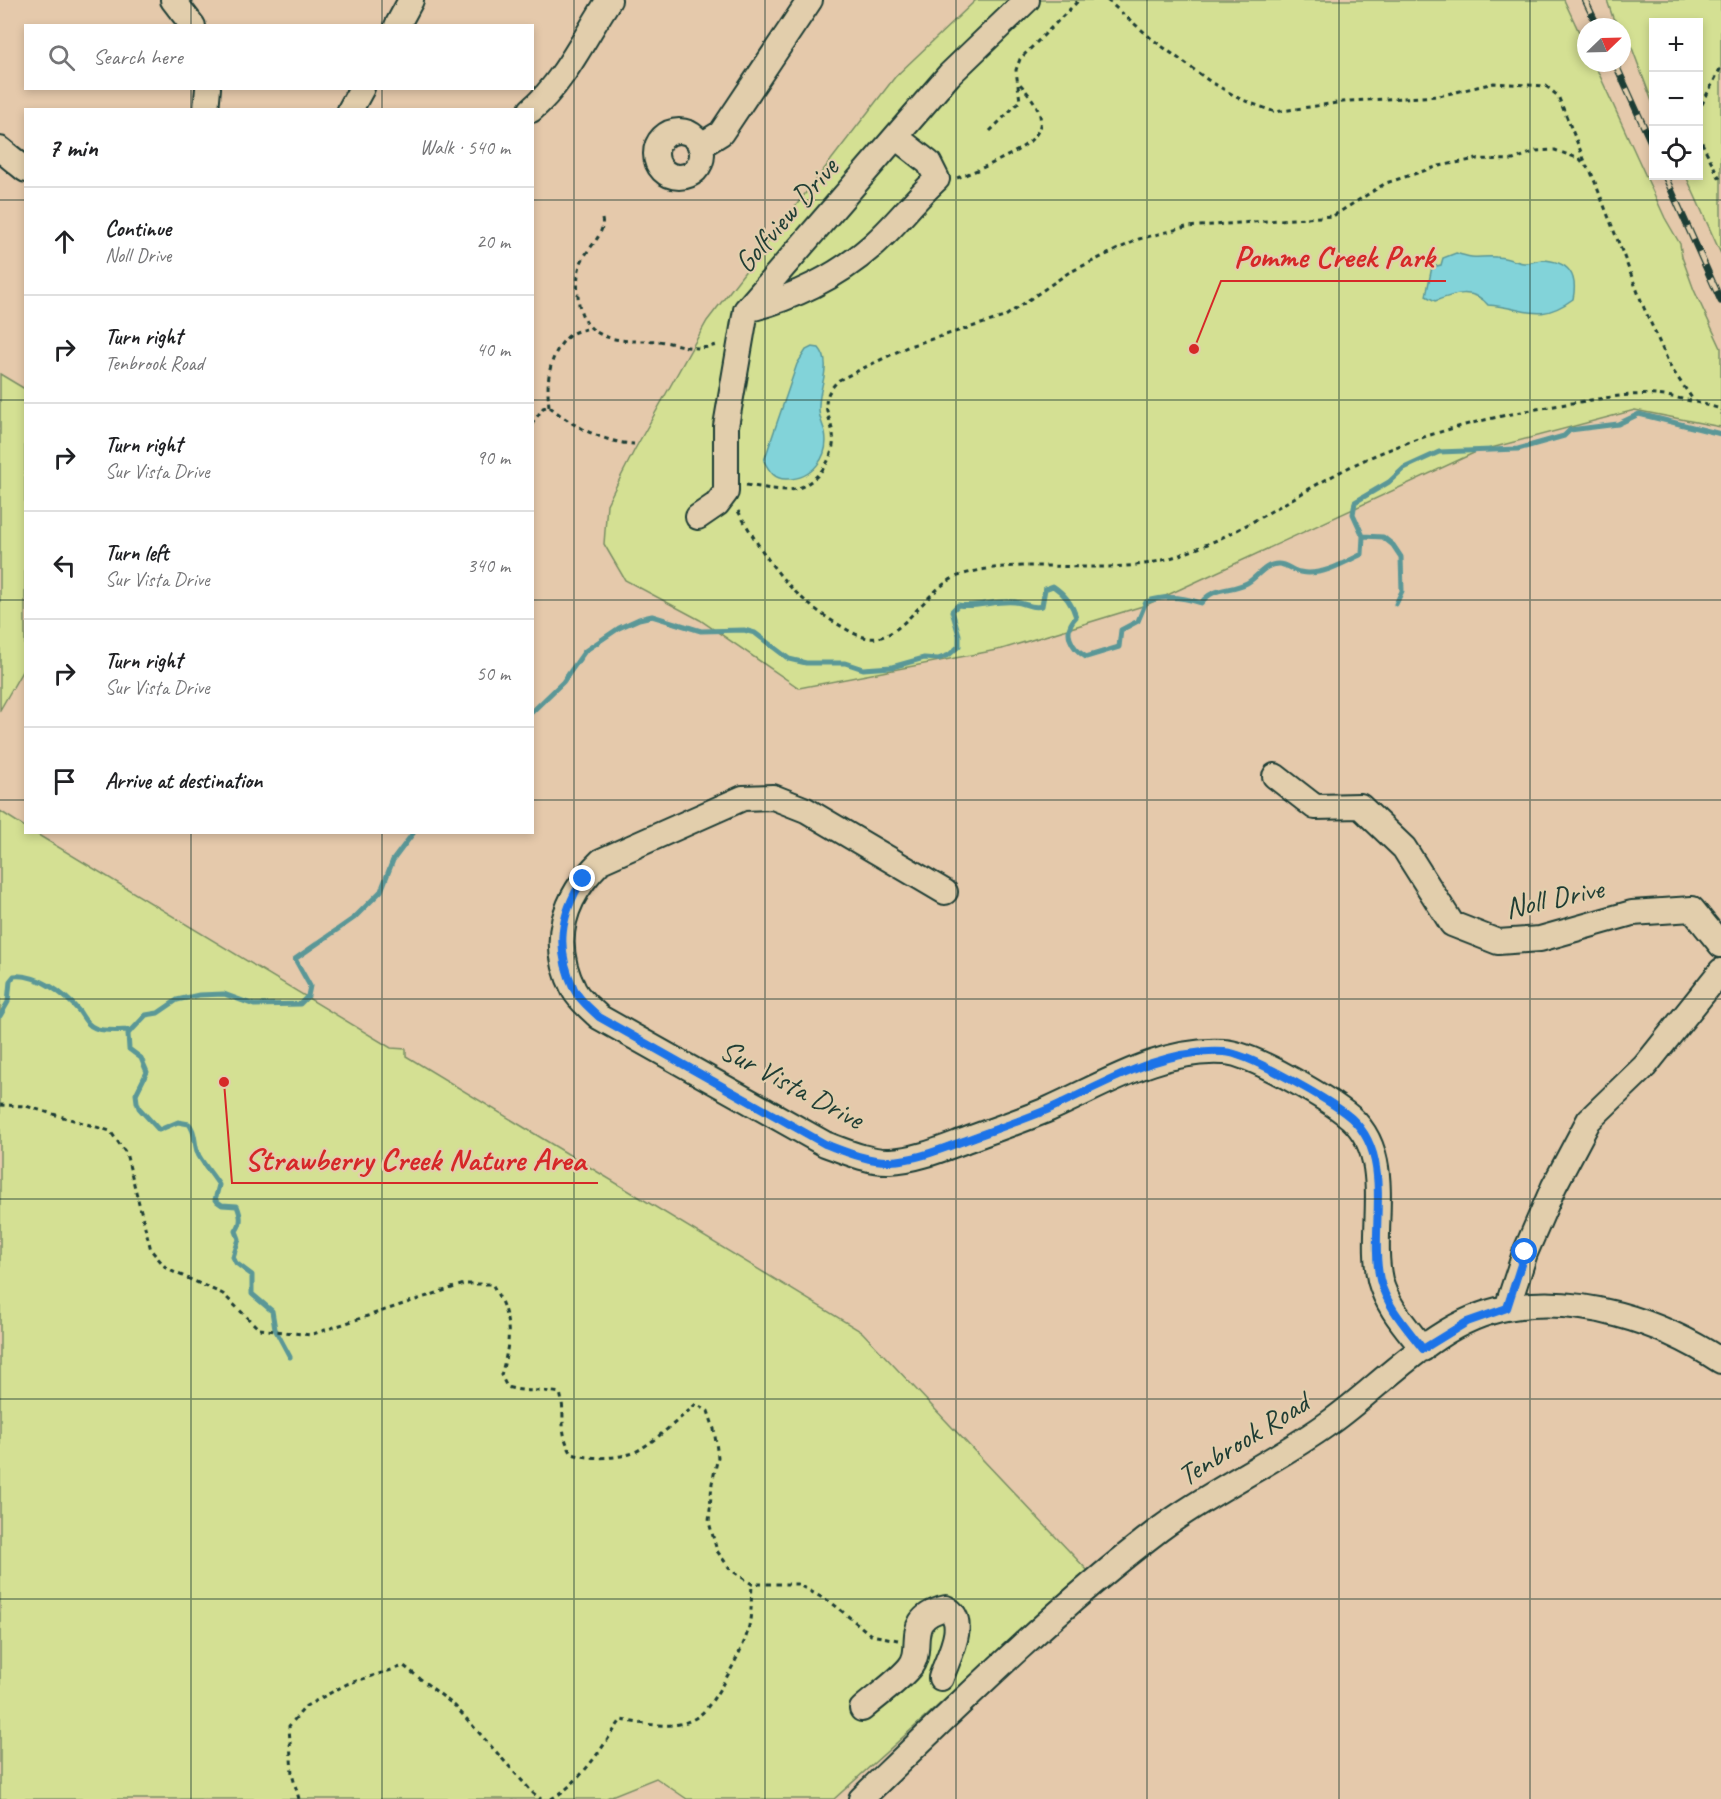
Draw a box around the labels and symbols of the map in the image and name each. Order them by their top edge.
north arrow [1577,18,1631,72]
street label: Golfview Drive [726,148,848,280]
callout: Pomme Creek Park [1221,231,1446,281]
text: Pomme Creek Park [1234,236,1437,277]
route end [569,865,595,891]
street label: Noll Drive [1501,869,1609,927]
street label: Sur Vista Drive [714,1030,872,1139]
callout: Strawberry Creek Nature Area [232,1133,598,1183]
text: Strawberry Creek Nature Area [245,1139,588,1180]
route start [1511,1238,1537,1264]
street label: Tenbrook Road [1170,1382,1319,1494]

